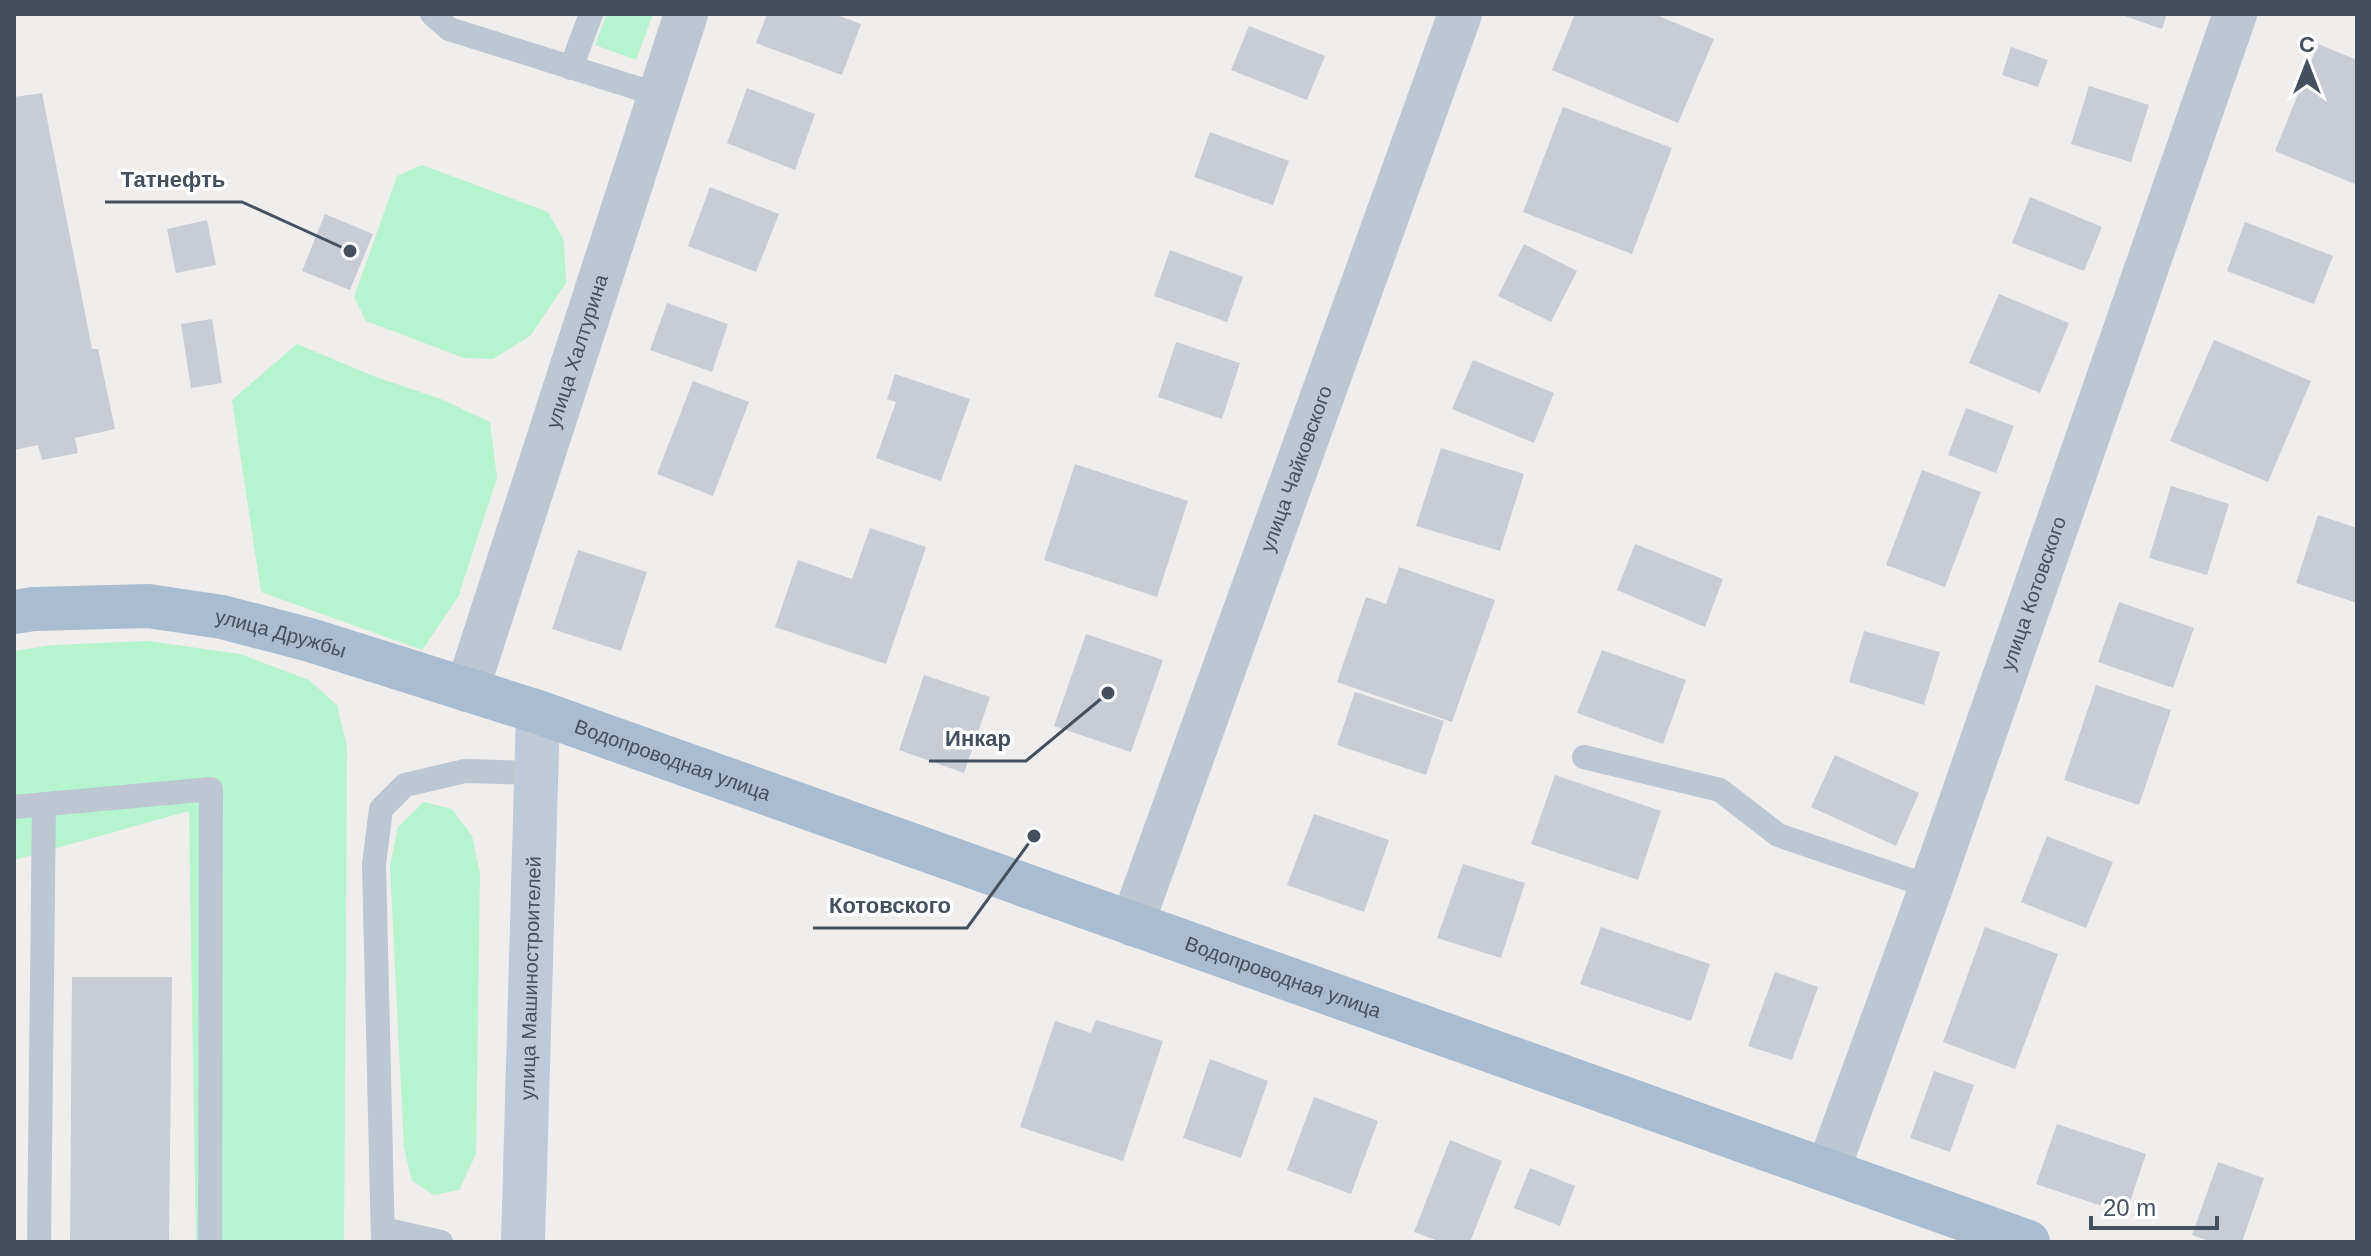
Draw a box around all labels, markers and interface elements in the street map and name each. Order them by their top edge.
north arrow [2267,24,2347,104]
text: С [2299,32,2315,57]
callout: Татнефть [105,156,242,202]
text: Татнефть [121,167,225,192]
street label: улица Халтурина [542,271,612,431]
street label: улица Чайковского [1256,383,1336,555]
street label: улица Котовского [1996,514,2070,673]
street label: улица Дружбы [214,605,349,662]
street label: Водопроводная улица [572,715,774,805]
callout: Инкар [929,715,1026,761]
text: Инкар [945,726,1011,751]
street label: улица Машиностроителей [516,856,545,1100]
callout: Котовского [813,882,967,928]
text: Котовского [829,893,951,918]
street label: Водопроводная улица [1182,932,1385,1022]
scale bar [2091,1180,2217,1230]
text: 20 m [2103,1194,2156,1221]

